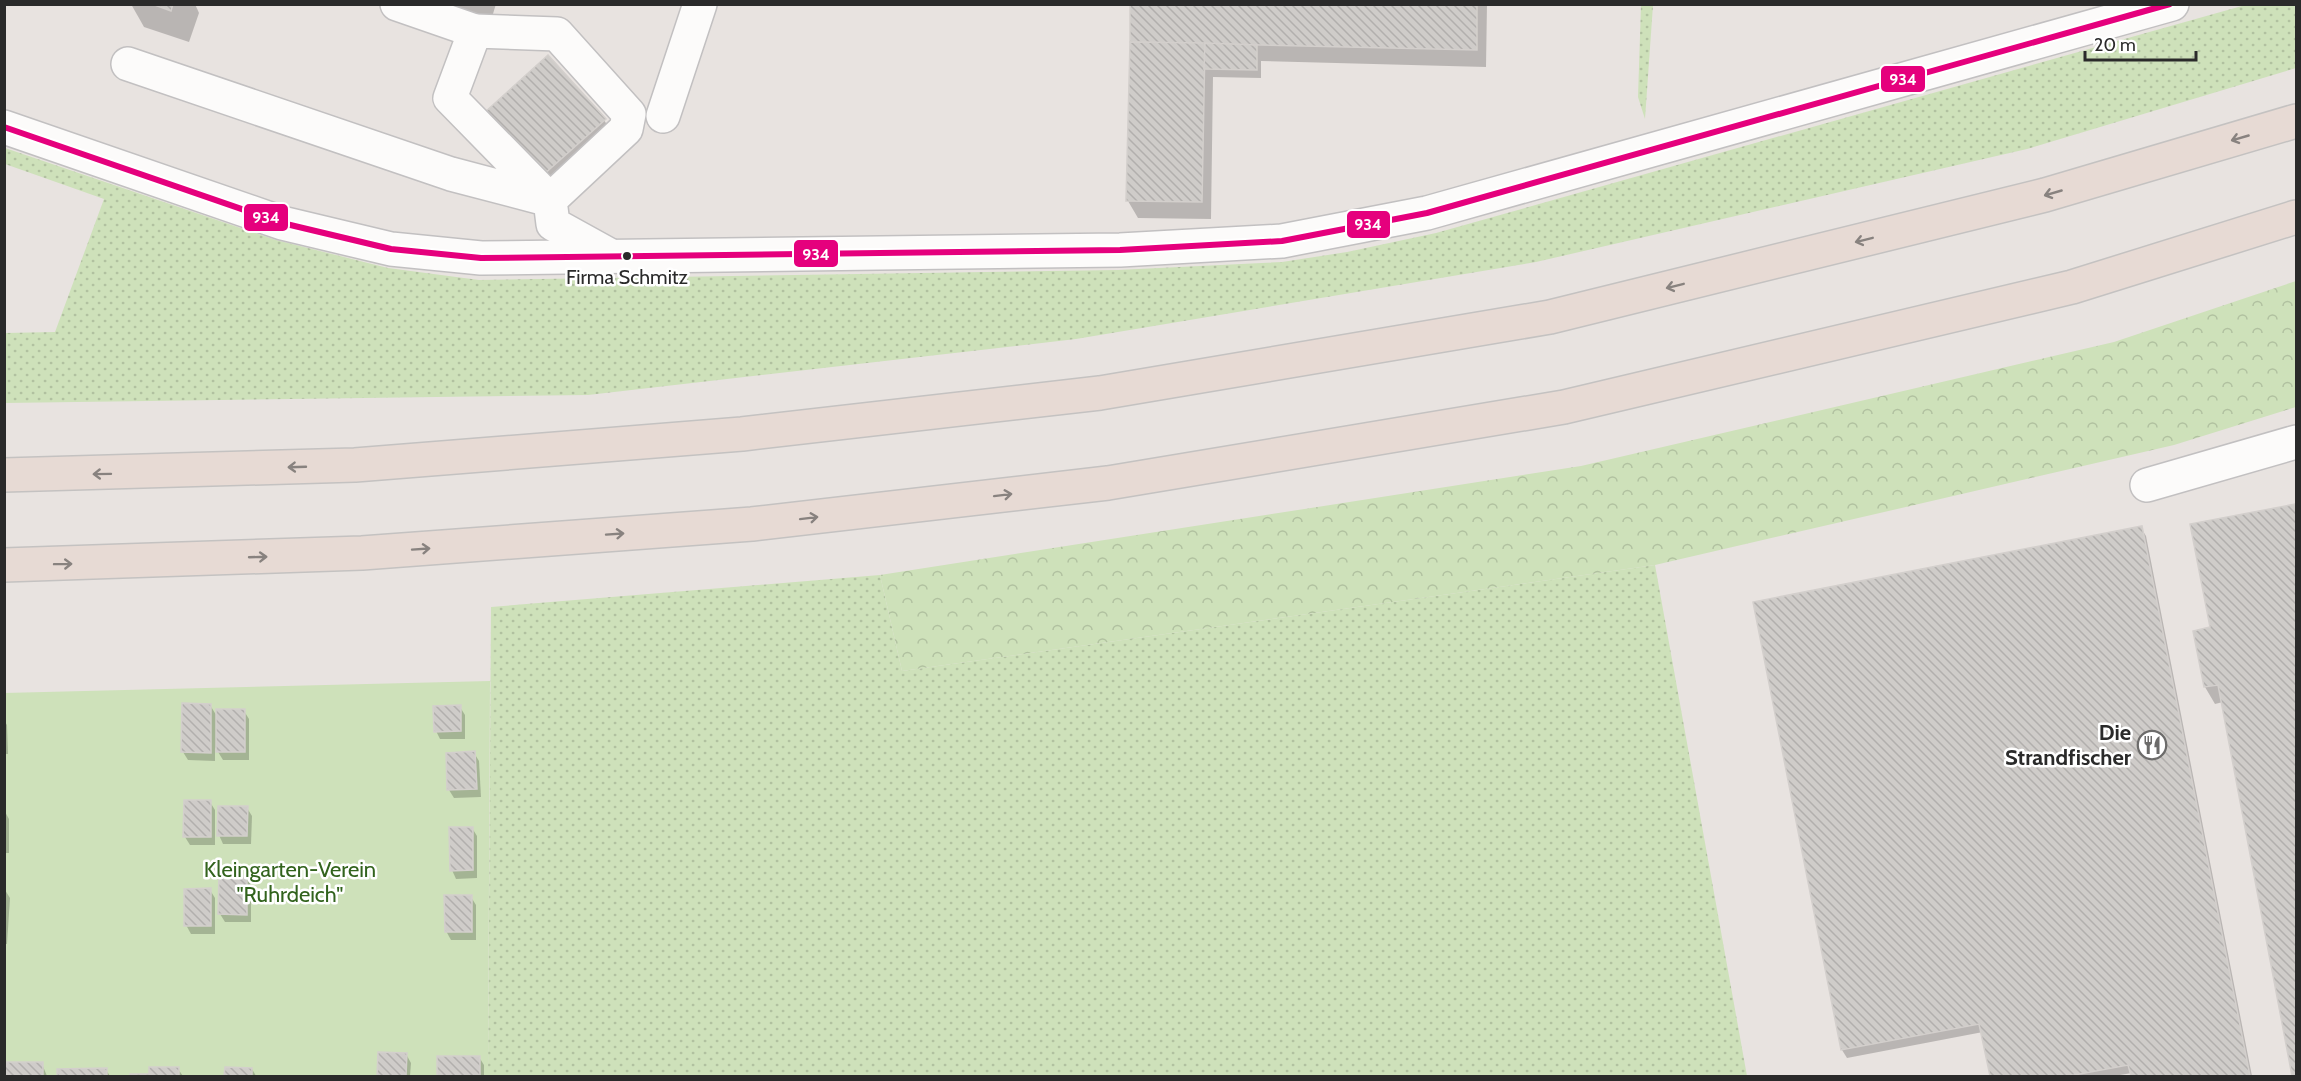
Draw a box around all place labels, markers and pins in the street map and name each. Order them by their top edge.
marker: Firma Schmitz [621,250,633,262]
place label: Firma Schmitz [566,265,688,289]
place label: Die Strandfischer [2005,719,2132,771]
restaurant icon: Die Strandfischer [2136,729,2168,761]

